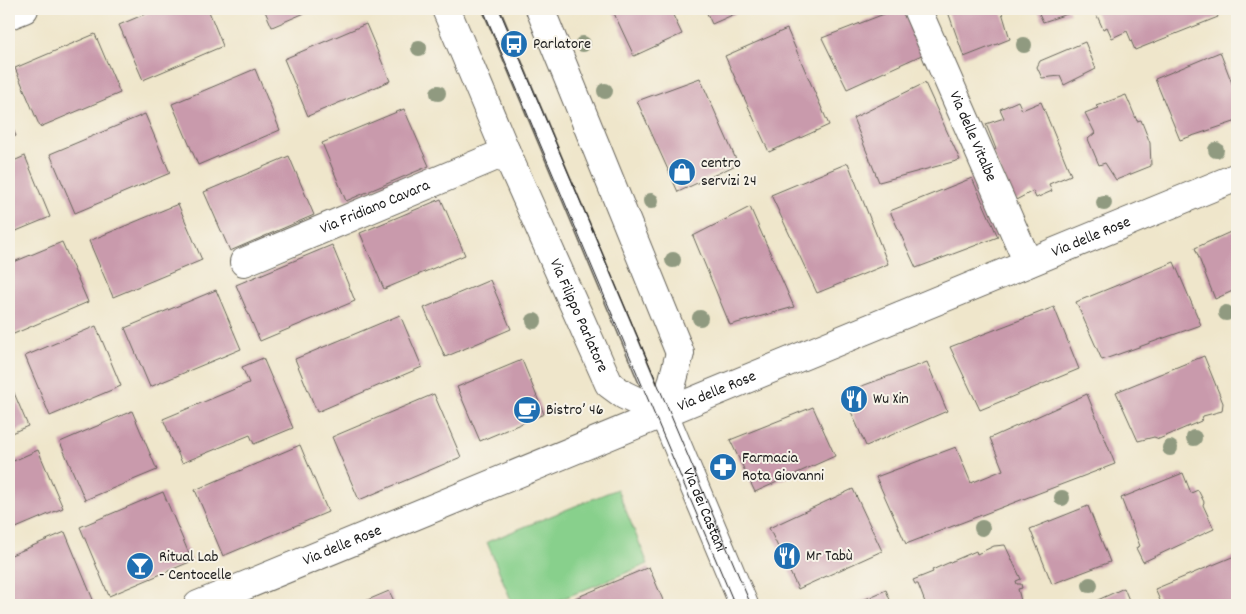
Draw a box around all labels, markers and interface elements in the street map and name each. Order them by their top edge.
bus stop icon: Parlatore [499,29,529,59]
place label: Parlatore [533,33,591,56]
street label: Via delle Vitalbe [943,88,1003,185]
place label: centro servizi 24 [701,152,757,193]
shop icon: centro servizi 24 [667,157,697,187]
street label: Via Fridiano Cavara [316,174,434,240]
street label: Via delle Rose [1048,211,1134,264]
street label: Via Filippo Parlatore [543,255,614,376]
street label: Via delle Rose [674,365,760,418]
restaurant icon: Wu Xin [839,384,869,414]
place label: Wu Xin [873,388,909,411]
cafe icon: Bistro’ 46 [512,395,542,425]
place label: Bistro’ 46 [546,399,604,422]
place label: Farmacia Rota Giovanni [742,447,824,488]
pharmacy icon: Farmacia Rota Giovanni [708,452,738,482]
street label: Via dei Castani [676,464,732,555]
street label: Via delle Rose [299,519,385,572]
restaurant icon: Mr Tabù [772,541,802,571]
place label: Mr Tabù [806,545,853,568]
place label: Ritual Lab - Centocelle [159,546,232,587]
bar icon: Ritual Lab - Centocelle [125,551,155,581]

